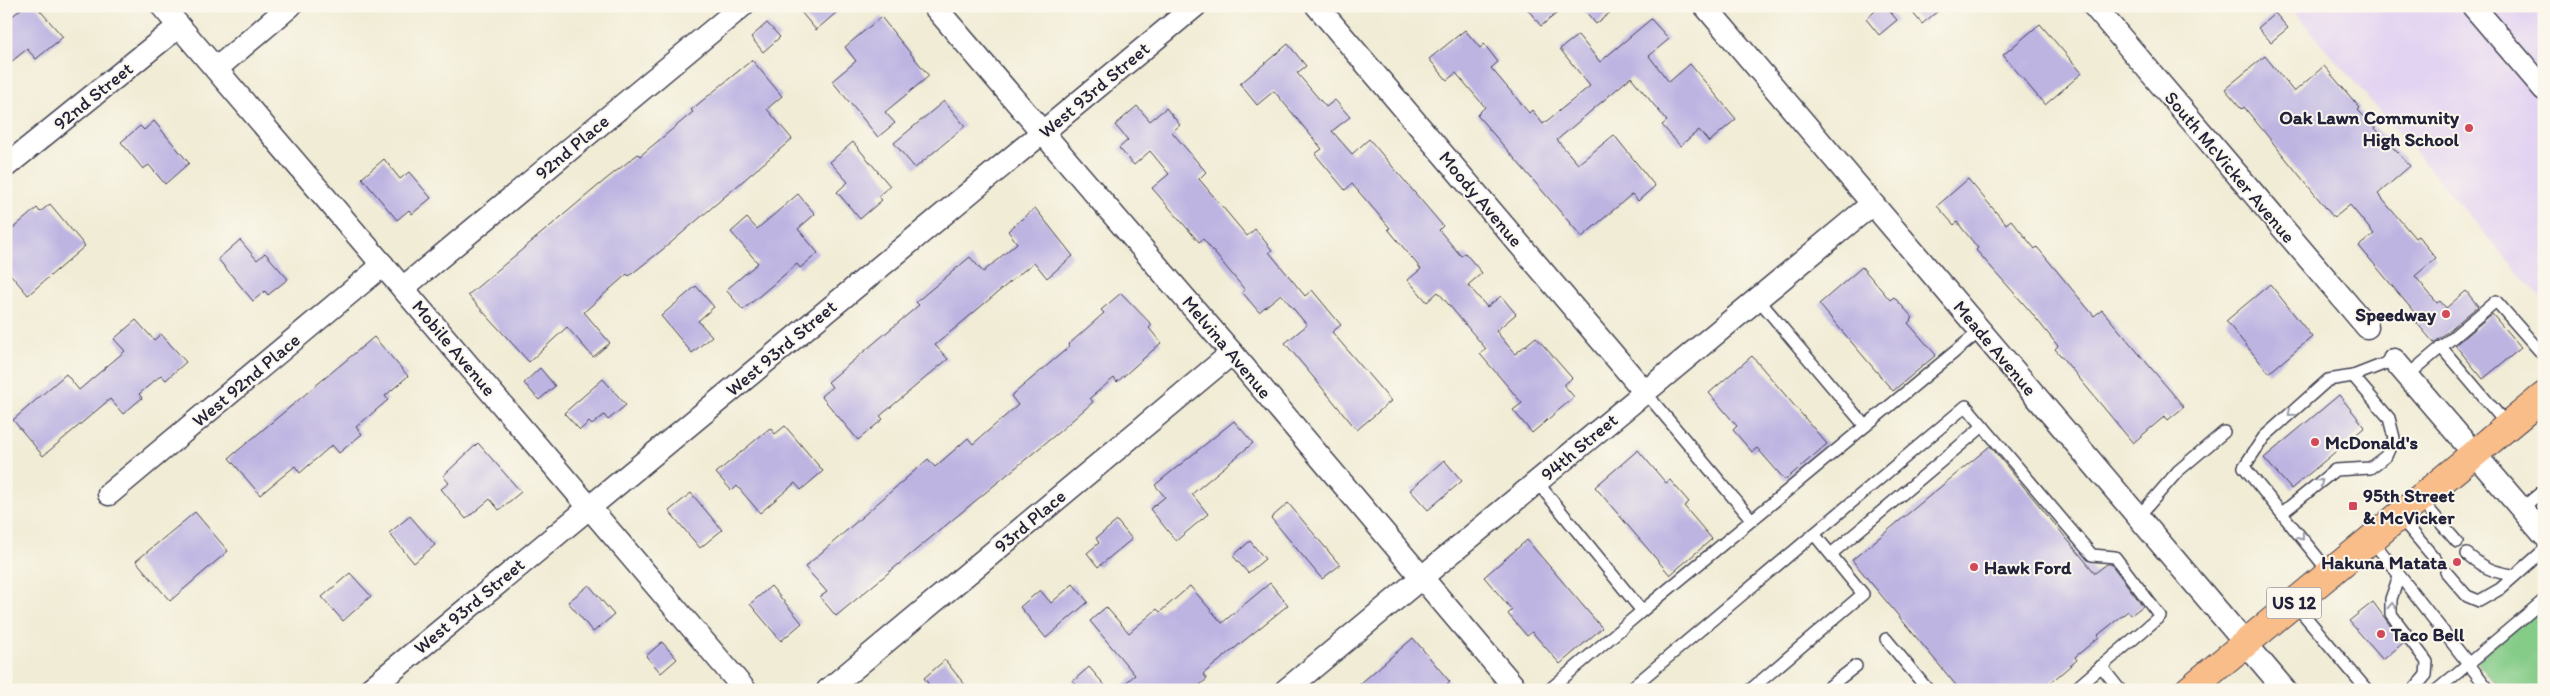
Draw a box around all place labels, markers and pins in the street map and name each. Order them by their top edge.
place label: Oak Lawn Community High School [2279,106,2460,151]
marker: Oak Lawn Community High School [2463,122,2475,134]
place label: Speedway [2355,303,2436,326]
marker: Speedway [2440,308,2452,320]
place label: McDonald's [2325,431,2418,454]
marker: McDonald's [2309,436,2321,448]
place label: 95th Street & McVicker [2363,484,2455,529]
marker: 95th Street & McVicker [2347,500,2359,512]
place label: Hakuna Matata [2321,551,2447,574]
place label: Hawk Ford [1984,556,2072,579]
marker: Hakuna Matata [2451,556,2463,568]
marker: Hawk Ford [1968,561,1980,573]
place label: Taco Bell [2390,623,2465,646]
marker: Taco Bell [2375,628,2387,640]

